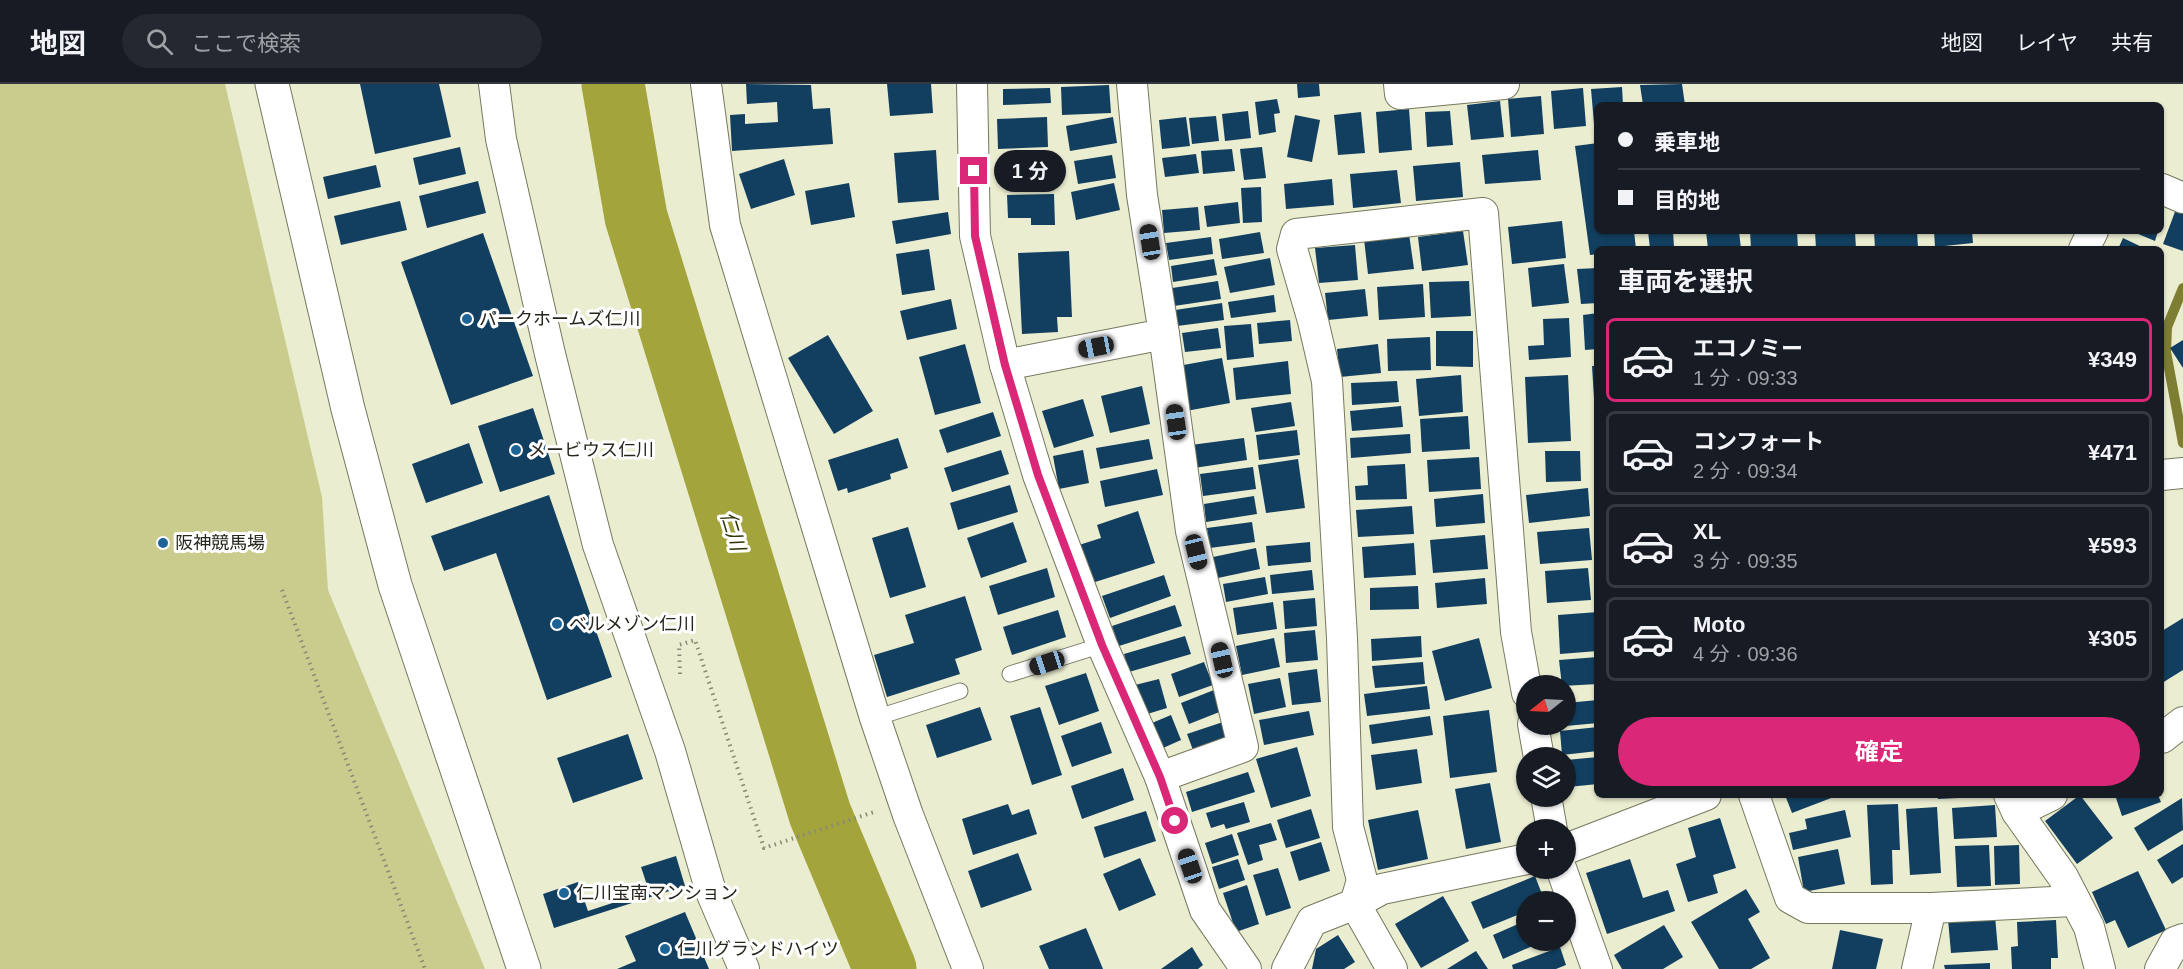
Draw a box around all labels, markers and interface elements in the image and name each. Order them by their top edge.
search box [122,14,542,68]
icon: search [143,25,176,58]
text: 地図 [30,28,86,59]
text: ここで検索 [191,31,301,56]
text: 地図 [1941,31,1983,54]
text: レイヤ [2016,31,2078,54]
text: 共有 [2111,31,2153,54]
text: 乗車地 [1654,130,1720,155]
callout: 1 分 [995,150,1067,192]
route end [960,157,987,184]
text: 1 分 [1012,160,1048,182]
text: 目的地 [1654,188,1720,213]
car [1138,223,1162,261]
text: 車両を選択 [1618,267,1753,297]
place label: パークホームズ仁川 [479,309,640,329]
marker: パークホームズ仁川 [460,312,474,326]
icon: car [1621,333,1675,387]
car [1077,335,1115,359]
text: エコノミー [1693,336,1803,361]
text: ¥349 [2088,347,2137,372]
text: 1 分 · 09:33 [1693,367,1798,389]
car [1165,403,1187,441]
icon: car [1621,426,1675,480]
text: コンフォート [1693,429,1824,454]
place label: メービウス仁川 [528,440,654,460]
text: ¥471 [2088,440,2137,465]
marker: メービウス仁川 [509,443,523,457]
text: 2 分 · 09:34 [1693,460,1798,482]
water label: 仁川 [717,509,750,555]
icon: car [1621,519,1675,573]
text: XL [1693,519,1721,544]
car [1183,532,1209,572]
place label: 阪神競馬場 [175,533,265,553]
text: ¥593 [2088,533,2137,558]
marker: 阪神競馬場 [156,536,170,550]
text: 3 分 · 09:35 [1693,550,1798,572]
icon: car [1621,612,1675,666]
text: Moto [1693,612,1746,637]
place label: ベルメゾン仁川 [569,614,695,634]
marker: ベルメゾン仁川 [550,617,564,631]
text: ¥305 [2088,626,2137,651]
car [1209,640,1235,680]
text: 4 分 · 09:36 [1693,643,1798,665]
car [1027,649,1067,677]
north arrow [1516,675,1576,735]
map controls [1516,675,1576,951]
button: 確定 [1618,717,2140,786]
button: layers [1516,747,1576,807]
route start [1161,807,1188,834]
button: + [1516,819,1576,879]
car [1176,846,1204,886]
place label: 仁川宝南マンション [576,883,738,903]
marker: 仁川宝南マンション [557,886,571,900]
button: − [1516,891,1576,951]
place label: 仁川グランドハイツ [677,939,839,959]
marker: 仁川グランドハイツ [658,942,672,956]

